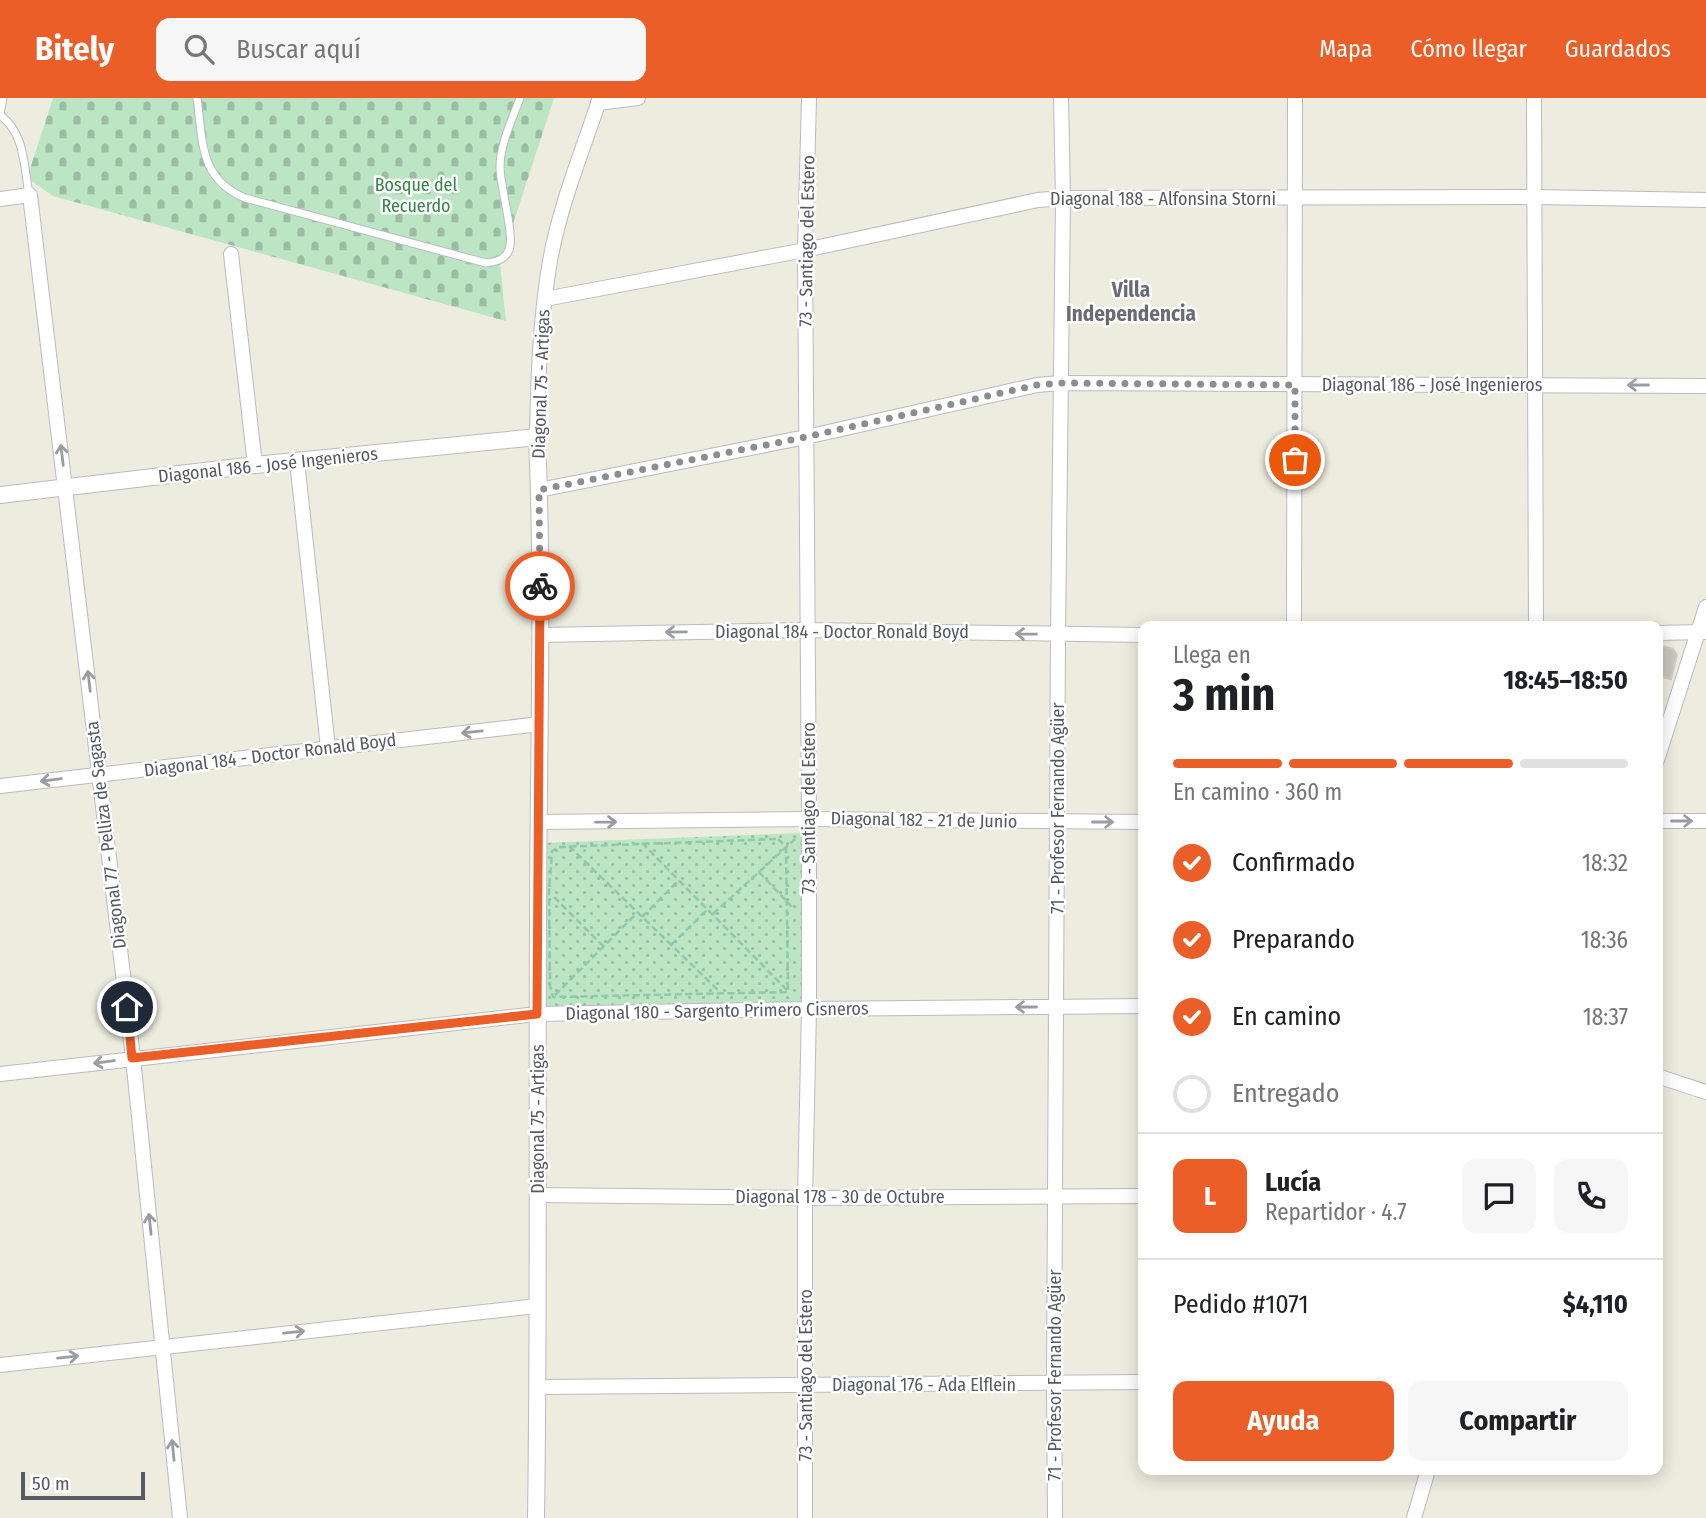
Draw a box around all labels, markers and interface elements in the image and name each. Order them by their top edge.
search box [156,18,646,81]
text: Bitely [35,29,114,69]
icon: search [180,30,218,68]
text: Buscar aquí [236,34,361,65]
text: Mapa [1319,35,1372,63]
text: Cómo llegar [1410,35,1527,63]
text: Guardados [1565,35,1671,63]
street label: 73 - Santiago del Estero [795,155,819,327]
park label: Bosque del Recuerdo [375,174,457,217]
street label: Diagonal 188 - Alfonsina Storni [1050,188,1276,210]
district label: Villa Independencia [1066,277,1196,327]
street label: Diagonal 75 - Artigas [527,309,555,459]
street label: Diagonal 186 - José Ingenieros [1322,374,1543,396]
one-way arrow [1627,378,1650,392]
pin [1265,430,1325,490]
icon: bag [1276,441,1314,479]
street label: Diagonal 186 - José Ingenieros [157,442,379,487]
one-way arrow [56,444,69,467]
courier [505,551,575,621]
icon: bike [521,567,559,605]
street label: Diagonal 184 - Doctor Ronald Boyd [715,621,969,643]
one-way arrow [664,626,687,639]
one-way arrow [1014,627,1037,641]
text: Llega en [1173,641,1251,669]
text: 18:45–18:50 [1503,665,1628,696]
text: 3 min [1173,667,1275,722]
one-way arrow [82,670,95,693]
street label: 71 - Profesor Fernando Agüer [1047,702,1069,914]
street label: Diagonal 77 - Pelliza de Sagasta [81,720,131,950]
street label: 73 - Santiago del Estero [798,722,820,894]
one-way arrow [461,725,484,738]
street label: Diagonal 184 - Doctor Ronald Boyd [143,729,397,781]
one-way arrow [40,774,63,787]
text: En camino · 360 m [1173,778,1342,806]
street label: Diagonal 182 - 21 de Junio [830,807,1018,833]
one-way arrow [1670,814,1693,828]
one-way arrow [594,815,617,828]
one-way arrow [1091,815,1114,829]
icon: check [1173,844,1211,882]
text: Confirmado [1232,847,1355,878]
text: 18:32 [1582,849,1628,877]
icon: check [1173,921,1211,959]
text: Preparando [1232,924,1355,955]
text: 18:36 [1581,926,1628,954]
pin [97,977,157,1037]
icon: home [108,988,146,1026]
street label: Diagonal 180 - Sargento Primero Cisneros [565,997,869,1025]
icon: check [1173,998,1211,1036]
one-way arrow [1014,1000,1037,1014]
text: En camino [1232,1001,1341,1032]
text: 18:37 [1583,1003,1628,1031]
street label: Diagonal 75 - Artigas [527,1044,549,1194]
one-way arrow [93,1055,116,1068]
text: Entregado [1232,1078,1339,1109]
button: chat [1462,1159,1536,1233]
button: phone [1554,1159,1628,1233]
text: Lucía [1265,1167,1321,1198]
text: L [1204,1181,1216,1212]
street label: Diagonal 178 - 30 de Octubre [735,1186,945,1208]
text: Repartidor · 4.7 [1265,1198,1407,1226]
one-way arrow [143,1213,156,1236]
street label: 71 - Profesor Fernando Agüer [1044,1269,1066,1481]
street label: 73 - Santiago del Estero [795,1289,817,1461]
text: Pedido #1071 [1173,1289,1309,1320]
text: $4,110 [1563,1289,1628,1320]
one-way arrow [282,1326,305,1339]
one-way arrow [56,1350,79,1363]
street label: Diagonal 176 - Ada Elflein [832,1374,1016,1396]
button: Ayuda [1173,1381,1394,1461]
button: Compartir [1408,1381,1628,1461]
one-way arrow [166,1439,179,1462]
scale bar [21,1469,145,1501]
text: 50 m [32,1472,70,1495]

